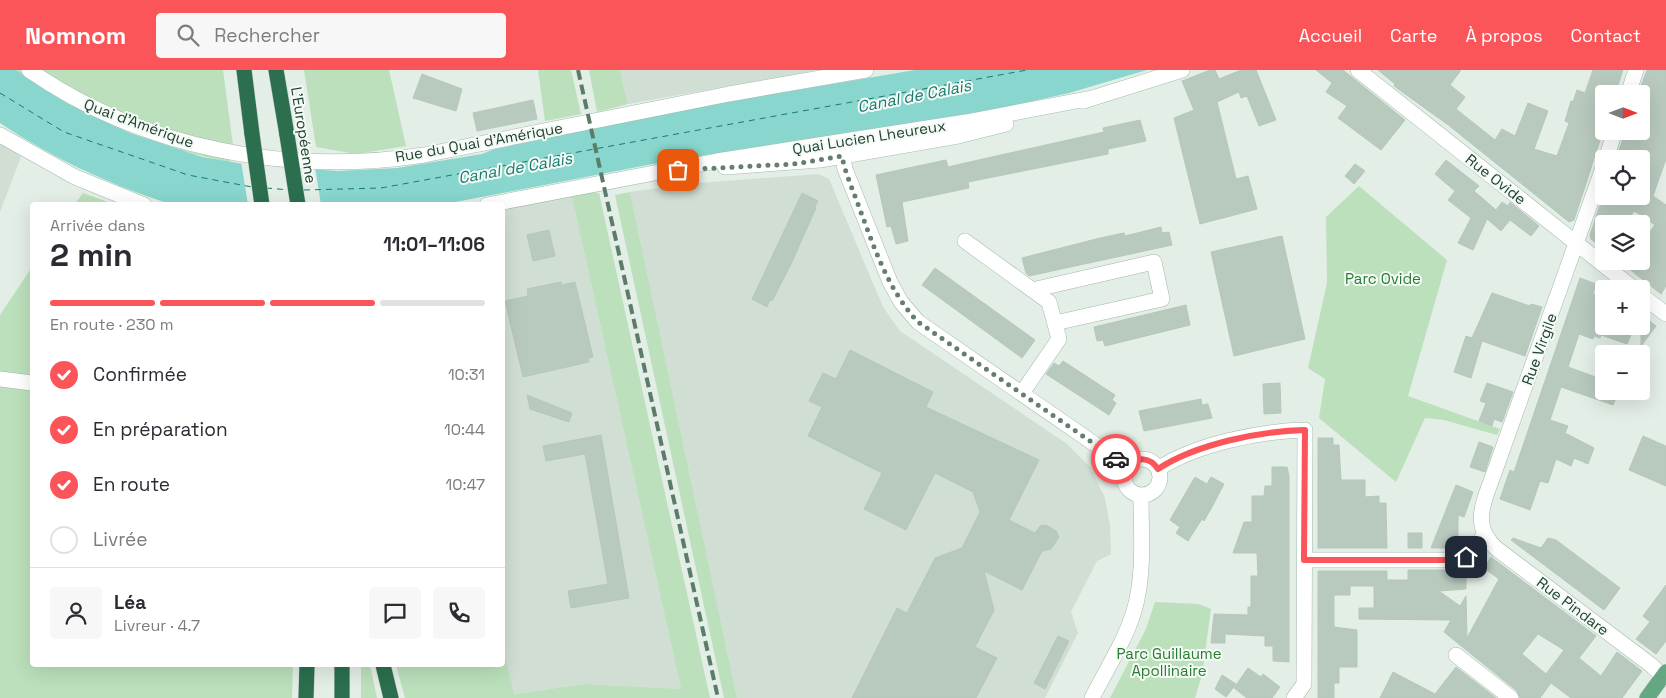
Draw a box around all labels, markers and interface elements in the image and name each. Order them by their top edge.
search box [156,13,506,58]
text: Nomnom [25,20,126,51]
icon: search [174,21,202,49]
text: Rechercher [214,23,320,48]
text: Accueil [1299,24,1362,47]
text: Carte [1390,24,1437,47]
text: À propos [1465,24,1543,47]
text: Contact [1571,24,1641,47]
water label: Canal de Calais [855,75,973,117]
street label: L'Européenne [287,85,321,185]
north arrow [1595,85,1650,140]
map controls [1595,85,1650,400]
street label: Quai d'Amérique [81,94,197,152]
street label: Quai Lucien Lheureux [791,115,947,159]
street label: Rue du Quai d'Amérique [394,118,564,166]
water label: Canal de Calais [456,148,574,188]
pin [657,149,699,191]
street label: Rue Ovide [1462,149,1530,209]
button: locate [1595,150,1650,205]
icon: bag [664,156,692,184]
text: Arrivée dans [50,215,145,236]
button: layers [1595,215,1650,270]
text: 11:01–11:06 [383,232,485,257]
text: 2 min [50,235,133,275]
park label: Parc Ovide [1345,269,1421,288]
button: + [1595,280,1650,335]
street label: Rue Virgile [1517,310,1561,388]
text: En route · 230 m [50,314,174,335]
button: − [1595,345,1650,400]
icon: check [50,361,78,389]
text: Confirmée [93,362,187,387]
text: 10:31 [448,364,485,385]
icon: check [50,416,78,444]
text: En préparation [93,417,228,442]
text: 10:44 [444,419,485,440]
courier [1091,434,1141,484]
icon: car [1102,445,1130,473]
icon: check [50,471,78,499]
text: En route [93,472,170,497]
text: 10:47 [445,474,485,495]
text: Livrée [93,527,148,552]
pin [1445,536,1487,578]
icon: home [1452,543,1480,571]
street label: Rue Pindare [1533,573,1613,639]
button: person [50,587,102,639]
button: chat [369,587,421,639]
button: phone [433,587,485,639]
text: Léa [114,590,146,615]
text: Livreur · 4.7 [114,615,200,636]
park label: Parc Guillaume Apollinaire [1116,644,1222,680]

